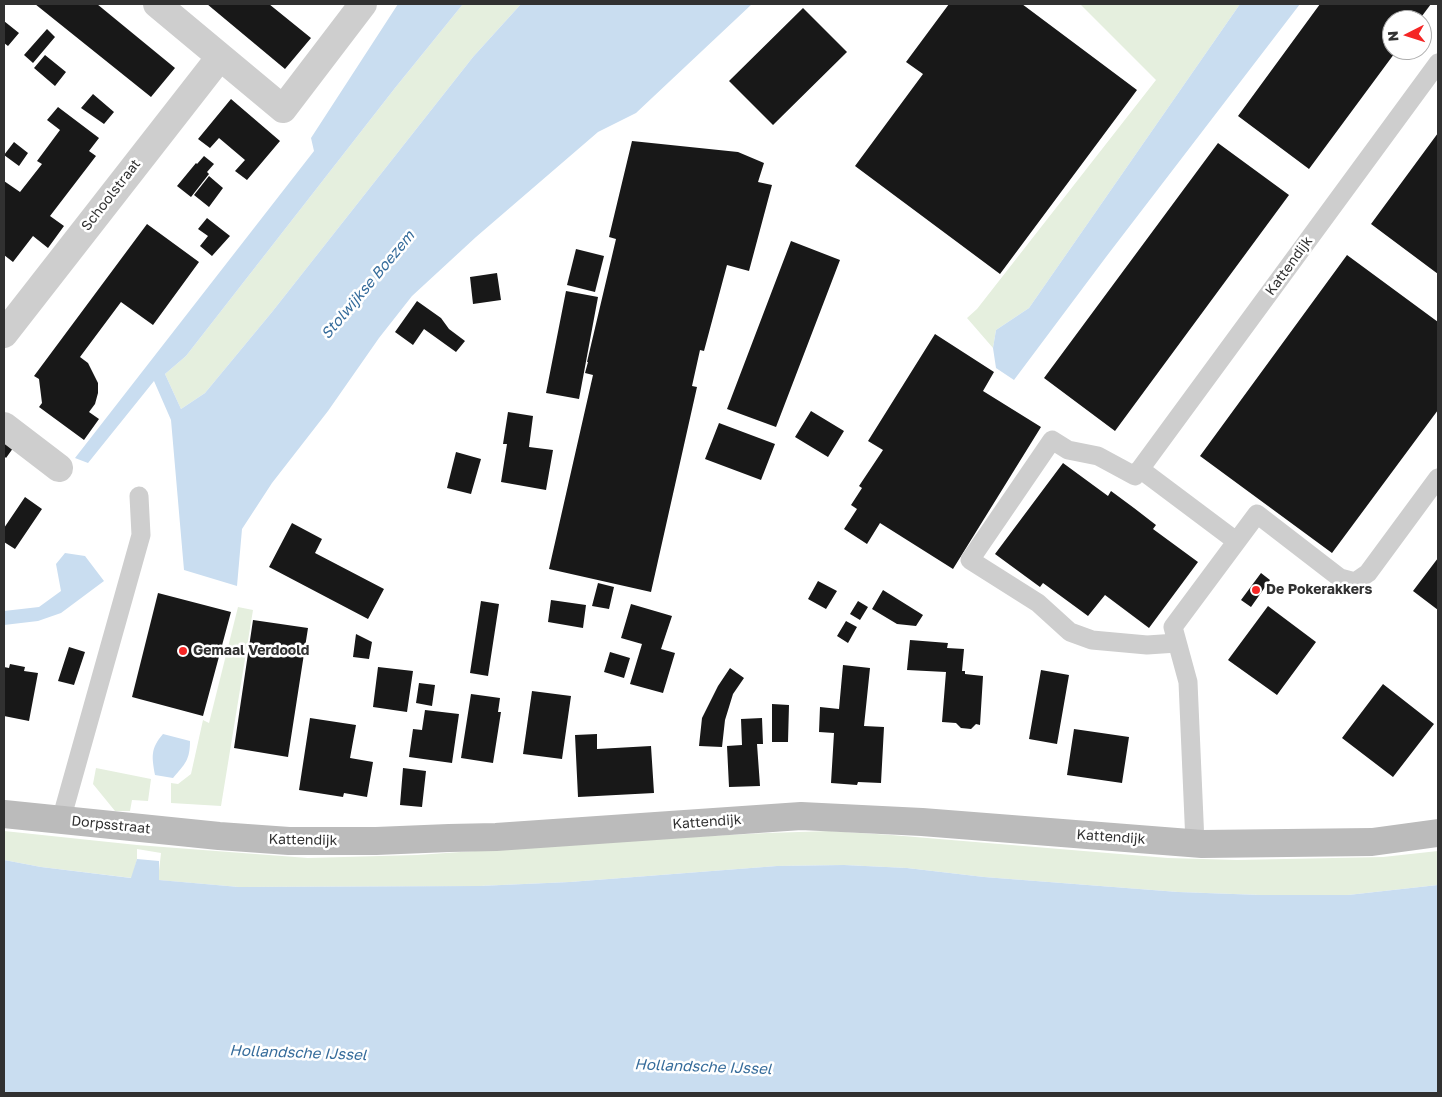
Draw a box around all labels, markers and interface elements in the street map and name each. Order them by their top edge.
north arrow [1382,10,1432,60]
text: N [1384,30,1401,42]
street label: Schoolstraat [78,156,144,234]
water label: Stolwijkse Boezem [318,227,418,343]
street label: Kattendijk [1262,233,1316,299]
place label: De Pokerakkers [1266,582,1372,598]
marker: De Pokerakkers [1250,584,1262,596]
place label: Gemaal Verdoold [193,643,309,659]
marker: Gemaal Verdoold [177,645,189,657]
street label: Kattendijk [672,811,742,833]
street label: Dorpsstraat [71,813,151,837]
street label: Kattendijk [1076,826,1146,848]
street label: Kattendijk [268,831,338,849]
water label: Hollandsche IJssel [229,1042,367,1064]
water label: Hollandsche IJssel [634,1056,772,1078]

